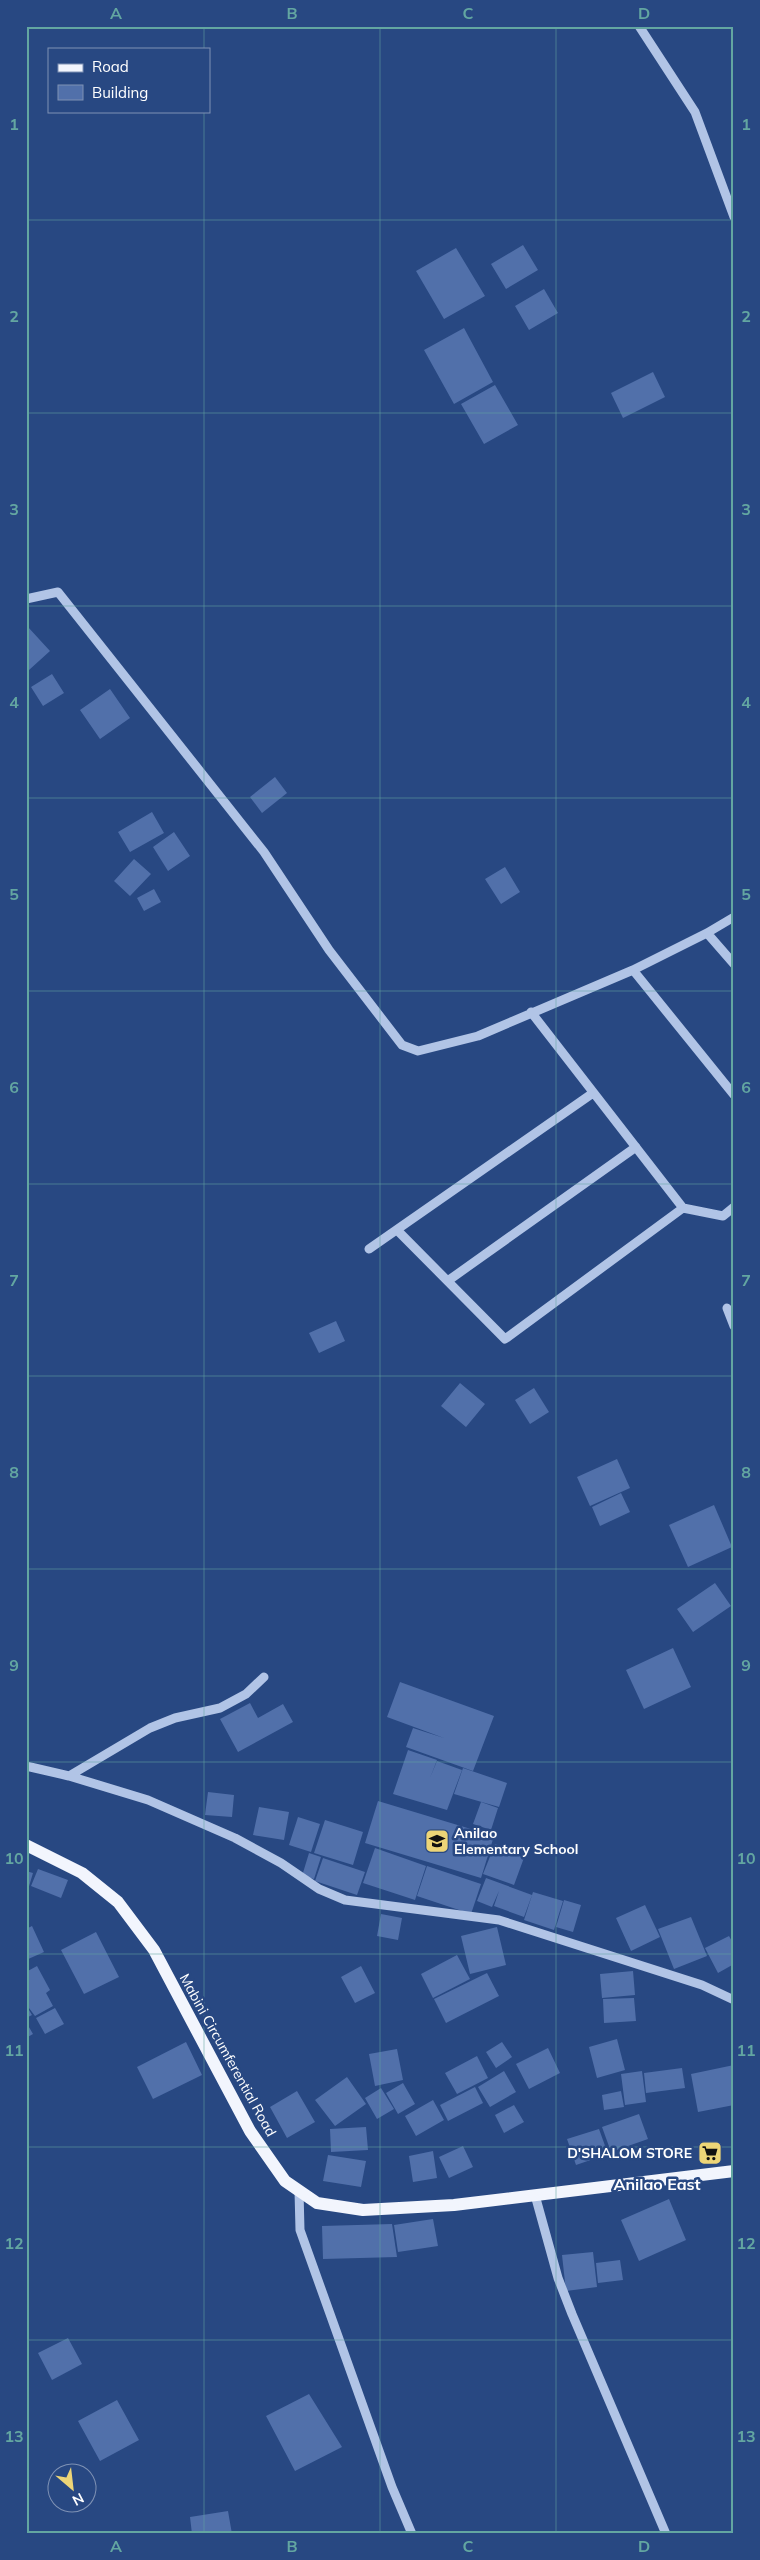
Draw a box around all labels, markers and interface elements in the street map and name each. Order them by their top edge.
text: A [110,3,122,23]
text: B [286,3,298,23]
text: C [463,3,474,23]
text: D [638,3,650,23]
legend [48,48,210,112]
text: Road [92,57,129,76]
text: Building [92,83,148,102]
text: 1 [9,114,19,134]
text: 1 [741,114,751,134]
text: 2 [9,306,19,326]
text: 2 [741,306,751,326]
text: 3 [9,499,19,519]
text: 3 [741,499,751,519]
text: 4 [9,692,19,712]
text: 4 [741,692,751,712]
text: 5 [9,884,19,904]
text: 5 [741,884,751,904]
text: 6 [9,1077,19,1097]
text: 6 [741,1077,751,1097]
text: 7 [9,1270,19,1290]
text: 7 [741,1270,751,1290]
text: 8 [9,1462,19,1482]
text: 8 [741,1462,751,1482]
text: 9 [9,1655,19,1675]
text: 9 [741,1655,751,1675]
place label: Anilao Elementary School [454,1824,578,1858]
school or university icon: Anilao Elementary School [424,1828,450,1854]
text: 10 [4,1848,24,1868]
text: 10 [736,1848,756,1868]
street label: Mabini Circumferential Road [176,1970,280,2140]
text: 11 [4,2040,24,2060]
text: 11 [736,2040,756,2060]
supermarket icon: D'SHALOM STORE [697,2140,723,2166]
place label: D'SHALOM STORE [567,2144,692,2162]
district label: Anilao East [613,2174,701,2194]
text: 12 [4,2233,24,2253]
text: 12 [736,2233,756,2253]
text: 13 [4,2426,24,2446]
text: 13 [736,2426,756,2446]
north arrow [48,2462,98,2512]
text: N [69,2489,87,2510]
text: A [110,2536,122,2556]
text: B [286,2536,298,2556]
text: C [463,2536,474,2556]
text: D [638,2536,650,2556]

